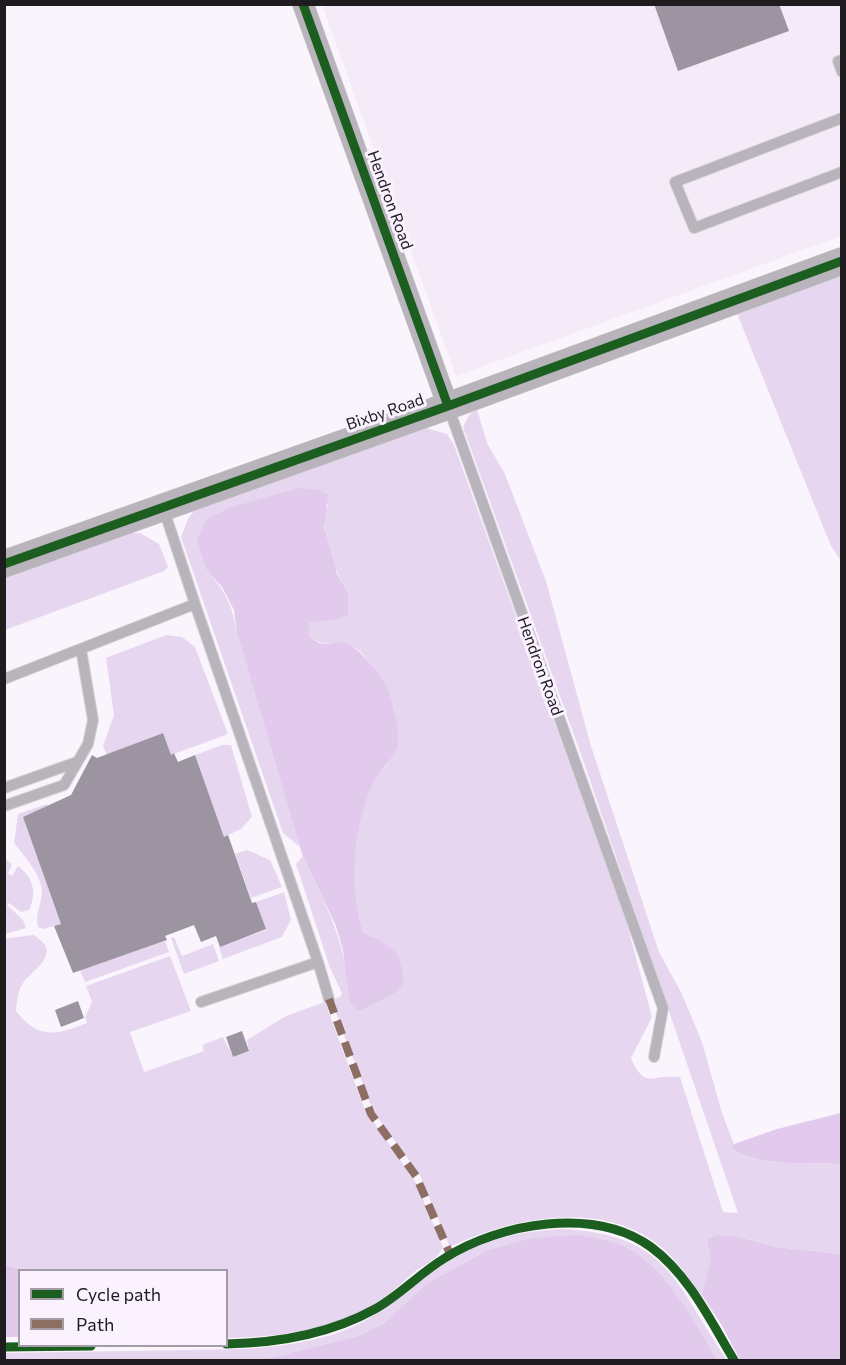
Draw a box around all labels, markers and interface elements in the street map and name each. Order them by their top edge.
street label: Hendron Road [363,148,417,252]
street label: Bixby Road [344,390,426,434]
street label: Hendron Road [513,614,567,718]
legend [18,1269,228,1347]
text: Cycle path [76,1283,161,1305]
text: Path [76,1313,114,1335]

